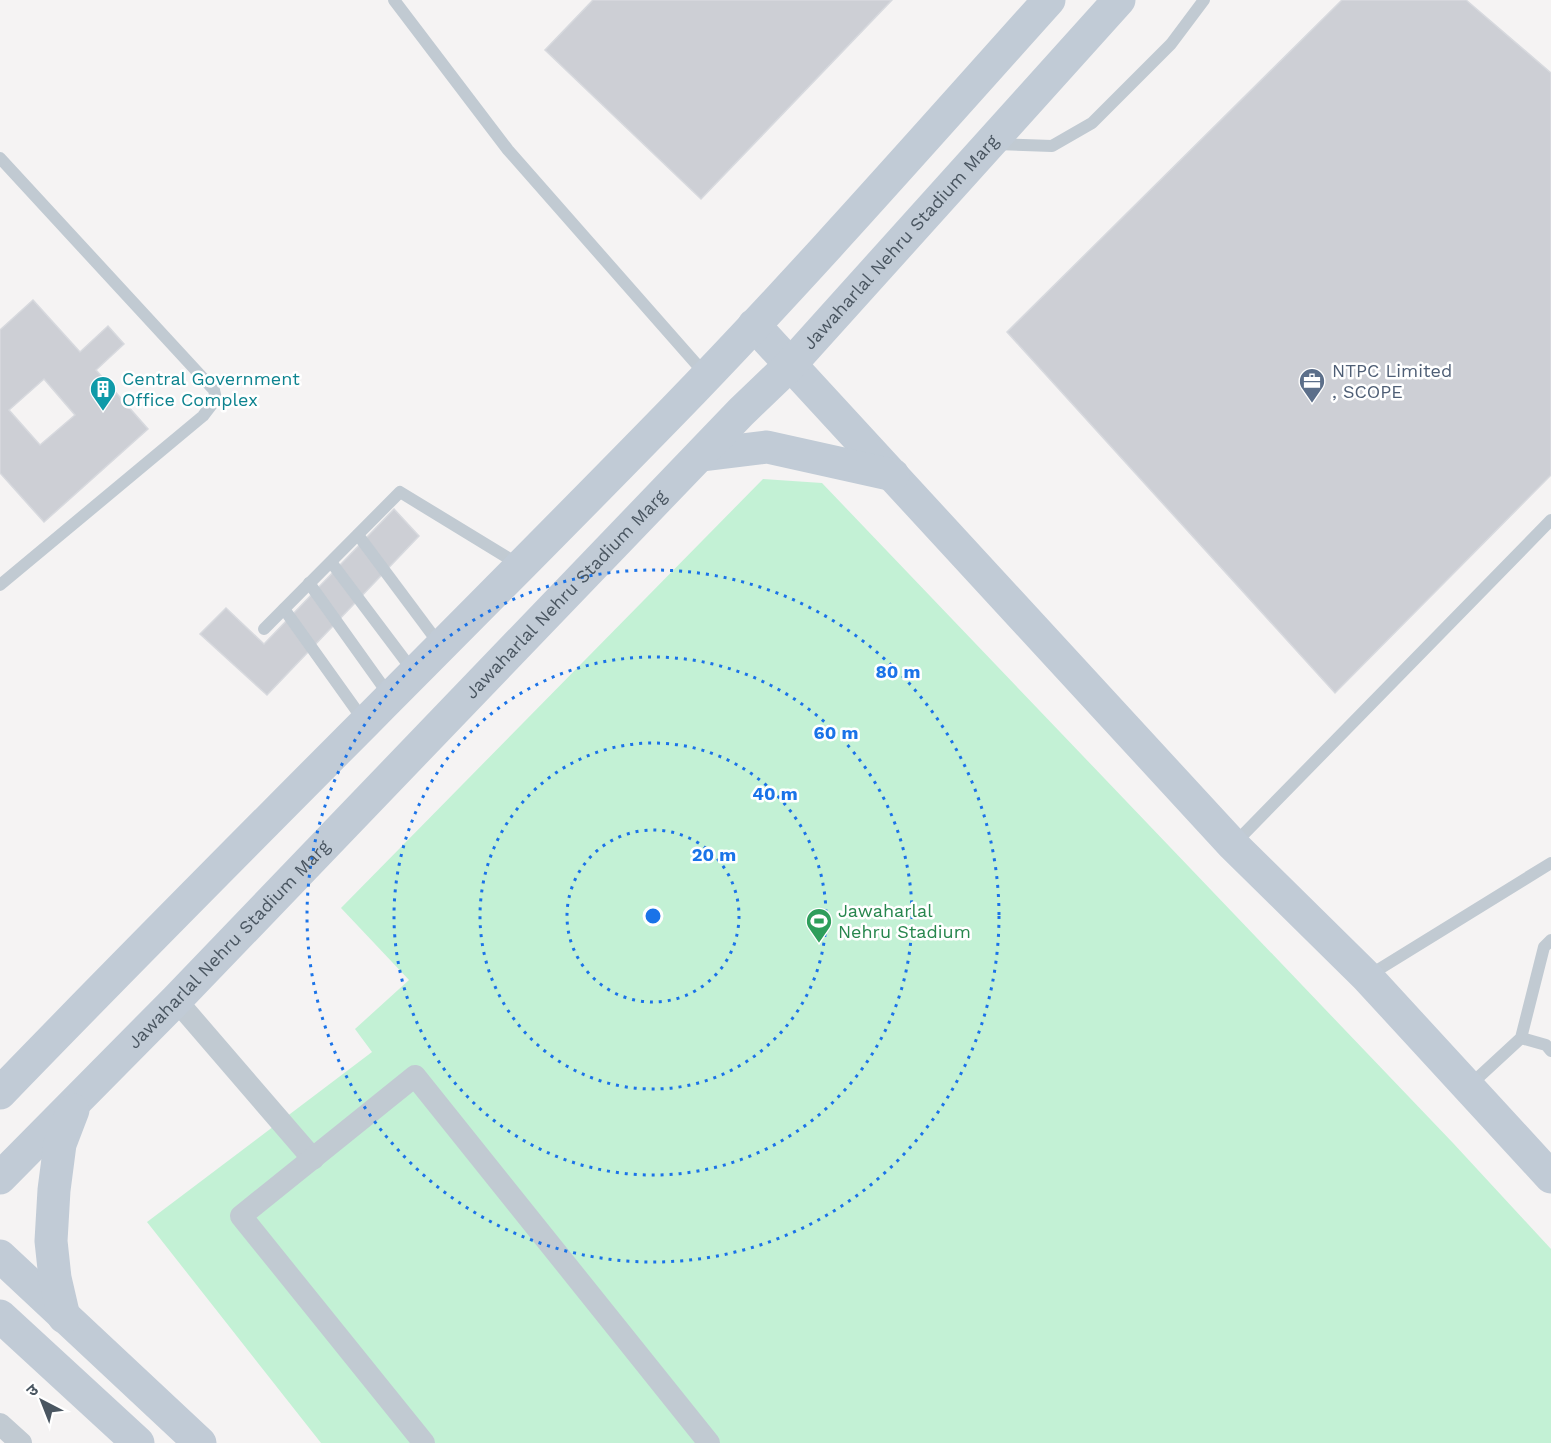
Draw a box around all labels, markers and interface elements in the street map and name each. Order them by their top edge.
street label: Jawaharlal Nehru Stadium Marg [798,130,1003,353]
place label: NTPC Limited , SCOPE [1332,360,1452,402]
office icon: NTPC Limited , SCOPE [1297,366,1327,404]
place label: Central Government Office Complex [122,368,300,410]
building icon: Central Government Office Complex [88,374,118,412]
street label: Jawaharlal Nehru Stadium Marg [460,485,671,703]
text: 80 m [876,661,920,682]
text: 60 m [814,722,858,743]
text: 40 m [752,783,798,804]
street label: Jawaharlal Nehru Stadium Marg [123,835,334,1053]
text: 20 m [692,844,736,865]
place label: Jawaharlal Nehru Stadium [838,900,971,942]
centre of rings [643,906,663,926]
sports icon: Jawaharlal Nehru Stadium [804,906,834,944]
north arrow [12,1371,72,1431]
text: उ [22,1380,43,1400]

